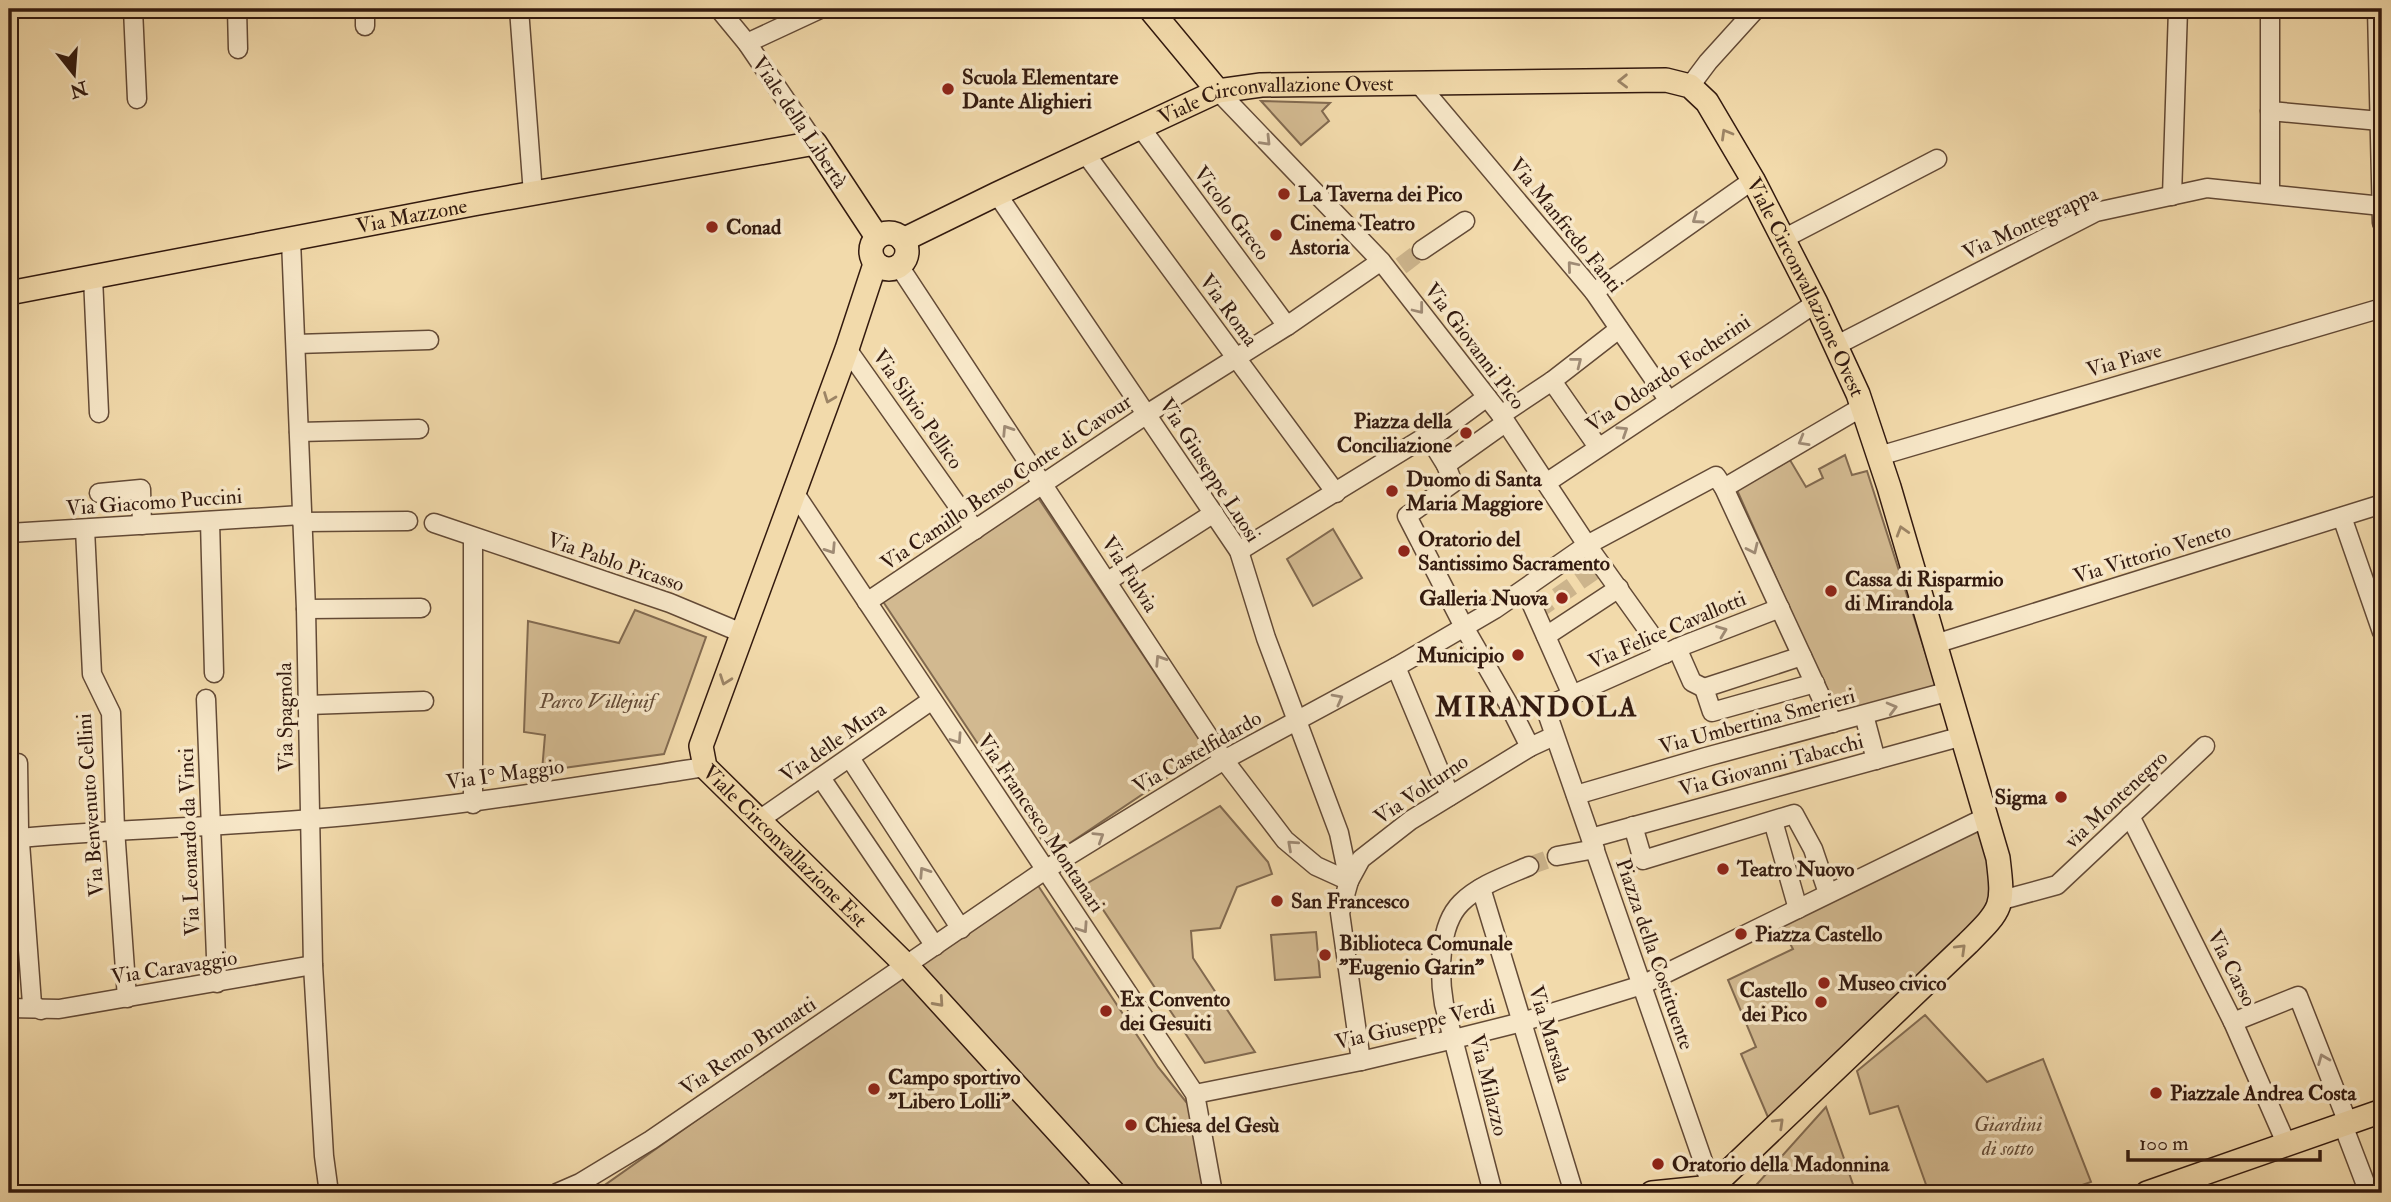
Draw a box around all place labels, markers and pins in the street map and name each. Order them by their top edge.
place label: Scuola Elementare Dante Alighieri [962,64,1119,115]
marker: Scuola Elementare Dante Alighieri [940,81,956,97]
place label: La Taverna dei Pico [1298,181,1462,208]
marker: La Taverna dei Pico [1276,186,1292,202]
place label: Cinema Teatro Astoria [1289,210,1415,261]
place label: Conad [726,214,782,241]
marker: Conad [704,219,720,235]
marker: Cinema Teatro Astoria [1268,227,1284,243]
place label: Piazza della Conciliazione [1337,408,1453,459]
marker: Piazza della Conciliazione [1458,425,1474,441]
place label: Duomo di Santa Maria Maggiore [1405,466,1543,517]
marker: Duomo di Santa Maria Maggiore [1384,483,1400,499]
place label: Oratorio del Santissimo Sacramento [1418,526,1610,577]
marker: Oratorio del Santissimo Sacramento [1396,543,1412,559]
place label: Cassa di Risparmio di Mirandola [1845,566,2003,617]
marker: Cassa di Risparmio di Mirandola [1823,583,1839,599]
place label: Galleria Nuova [1419,585,1549,612]
marker: Galleria Nuova [1554,590,1570,606]
place label: Municipio [1416,642,1504,669]
marker: Municipio [1510,647,1526,663]
place label: Sigma [1995,784,2048,811]
marker: Sigma [2053,789,2069,805]
place label: Teatro Nuovo [1736,856,1854,883]
marker: Teatro Nuovo [1715,861,1731,877]
place label: San Francesco [1291,888,1409,915]
marker: San Francesco [1269,893,1285,909]
place label: Piazza Castello [1755,921,1882,948]
marker: Piazza Castello [1733,926,1749,942]
place label: Biblioteca Comunale "Eugenio Garin" [1339,930,1513,981]
marker: Biblioteca Comunale "Eugenio Garin" [1317,947,1333,963]
place label: Museo civico [1837,970,1946,997]
marker: Museo civico [1816,975,1832,991]
place label: Castello dei Pico [1740,977,1807,1028]
place label: Ex Convento dei Gesuiti [1120,986,1230,1037]
marker: Castello dei Pico [1813,994,1829,1010]
marker: Ex Convento dei Gesuiti [1098,1003,1114,1019]
place label: Campo sportivo "Libero Lolli" [888,1064,1020,1115]
place label: Piazzale Andrea Costa [2170,1080,2357,1107]
marker: Campo sportivo "Libero Lolli" [866,1081,882,1097]
marker: Piazzale Andrea Costa [2148,1085,2164,1101]
place label: Chiesa del Gesù [1145,1112,1279,1139]
marker: Chiesa del Gesù [1123,1117,1139,1133]
place label: Oratorio della Madonnina [1672,1151,1891,1178]
marker: Oratorio della Madonnina [1650,1156,1666,1172]

